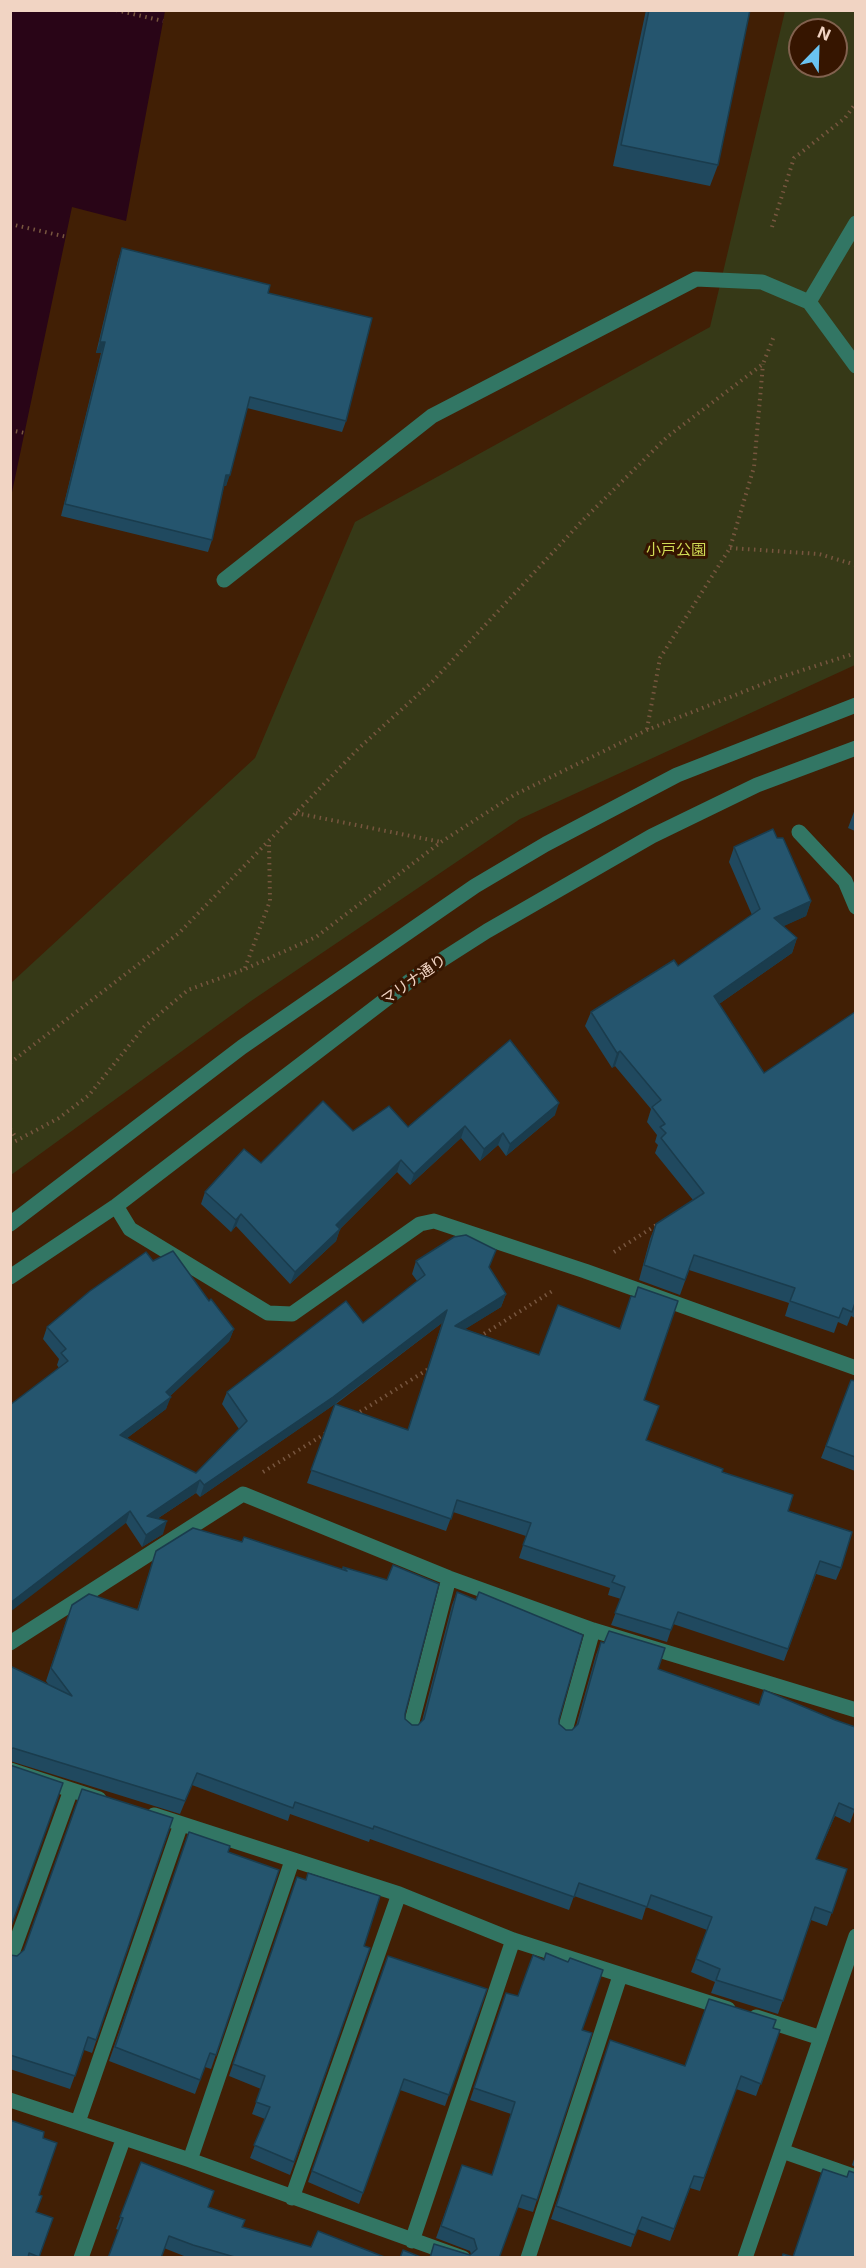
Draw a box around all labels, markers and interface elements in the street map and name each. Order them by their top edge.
north arrow [788,18,848,78]
text: N [815,22,834,45]
park label: 小戸公園 [646,541,706,559]
street label: マリナ通り [378,951,450,1009]

